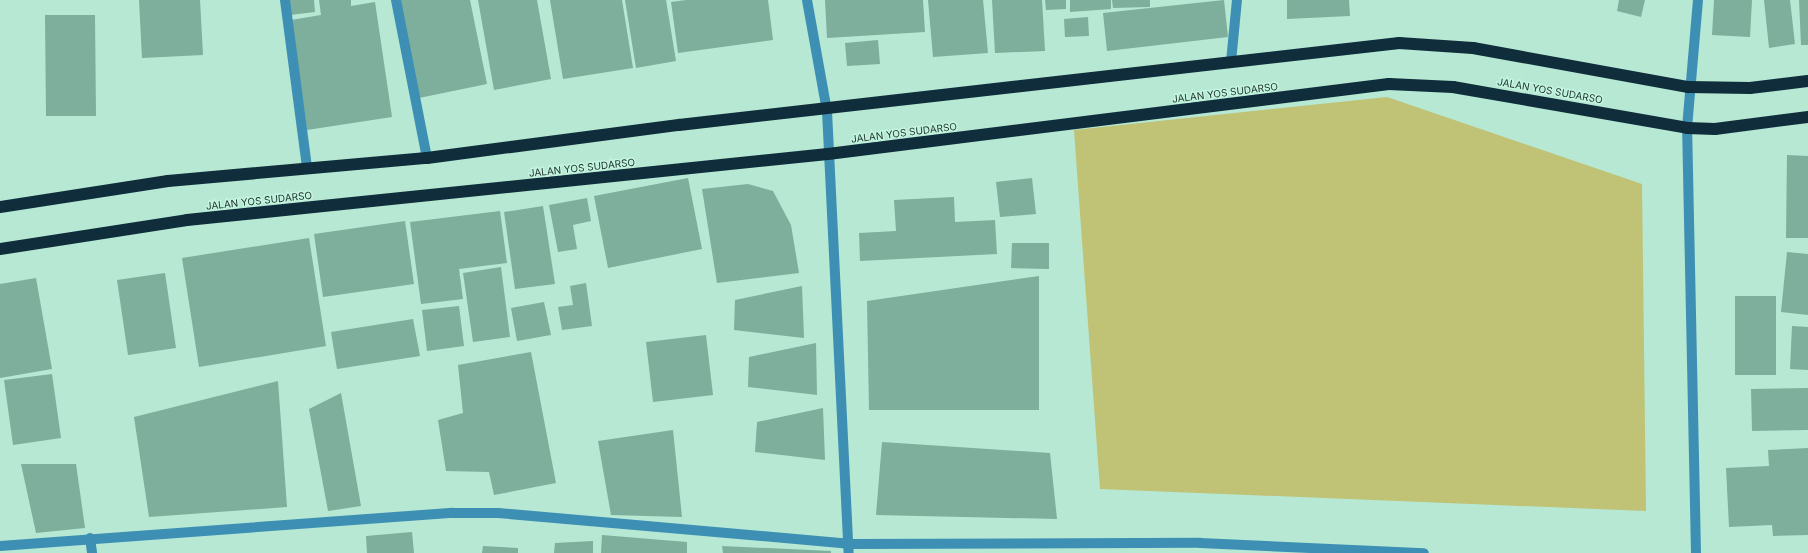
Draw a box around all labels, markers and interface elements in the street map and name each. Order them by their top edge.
street label: JALAN YOS SUDARSO [1496,76,1604,106]
street label: JALAN YOS SUDARSO [1171,81,1279,105]
street label: JALAN YOS SUDARSO [850,121,958,145]
street label: JALAN YOS SUDARSO [528,156,636,180]
street label: JALAN YOS SUDARSO [205,189,313,213]

